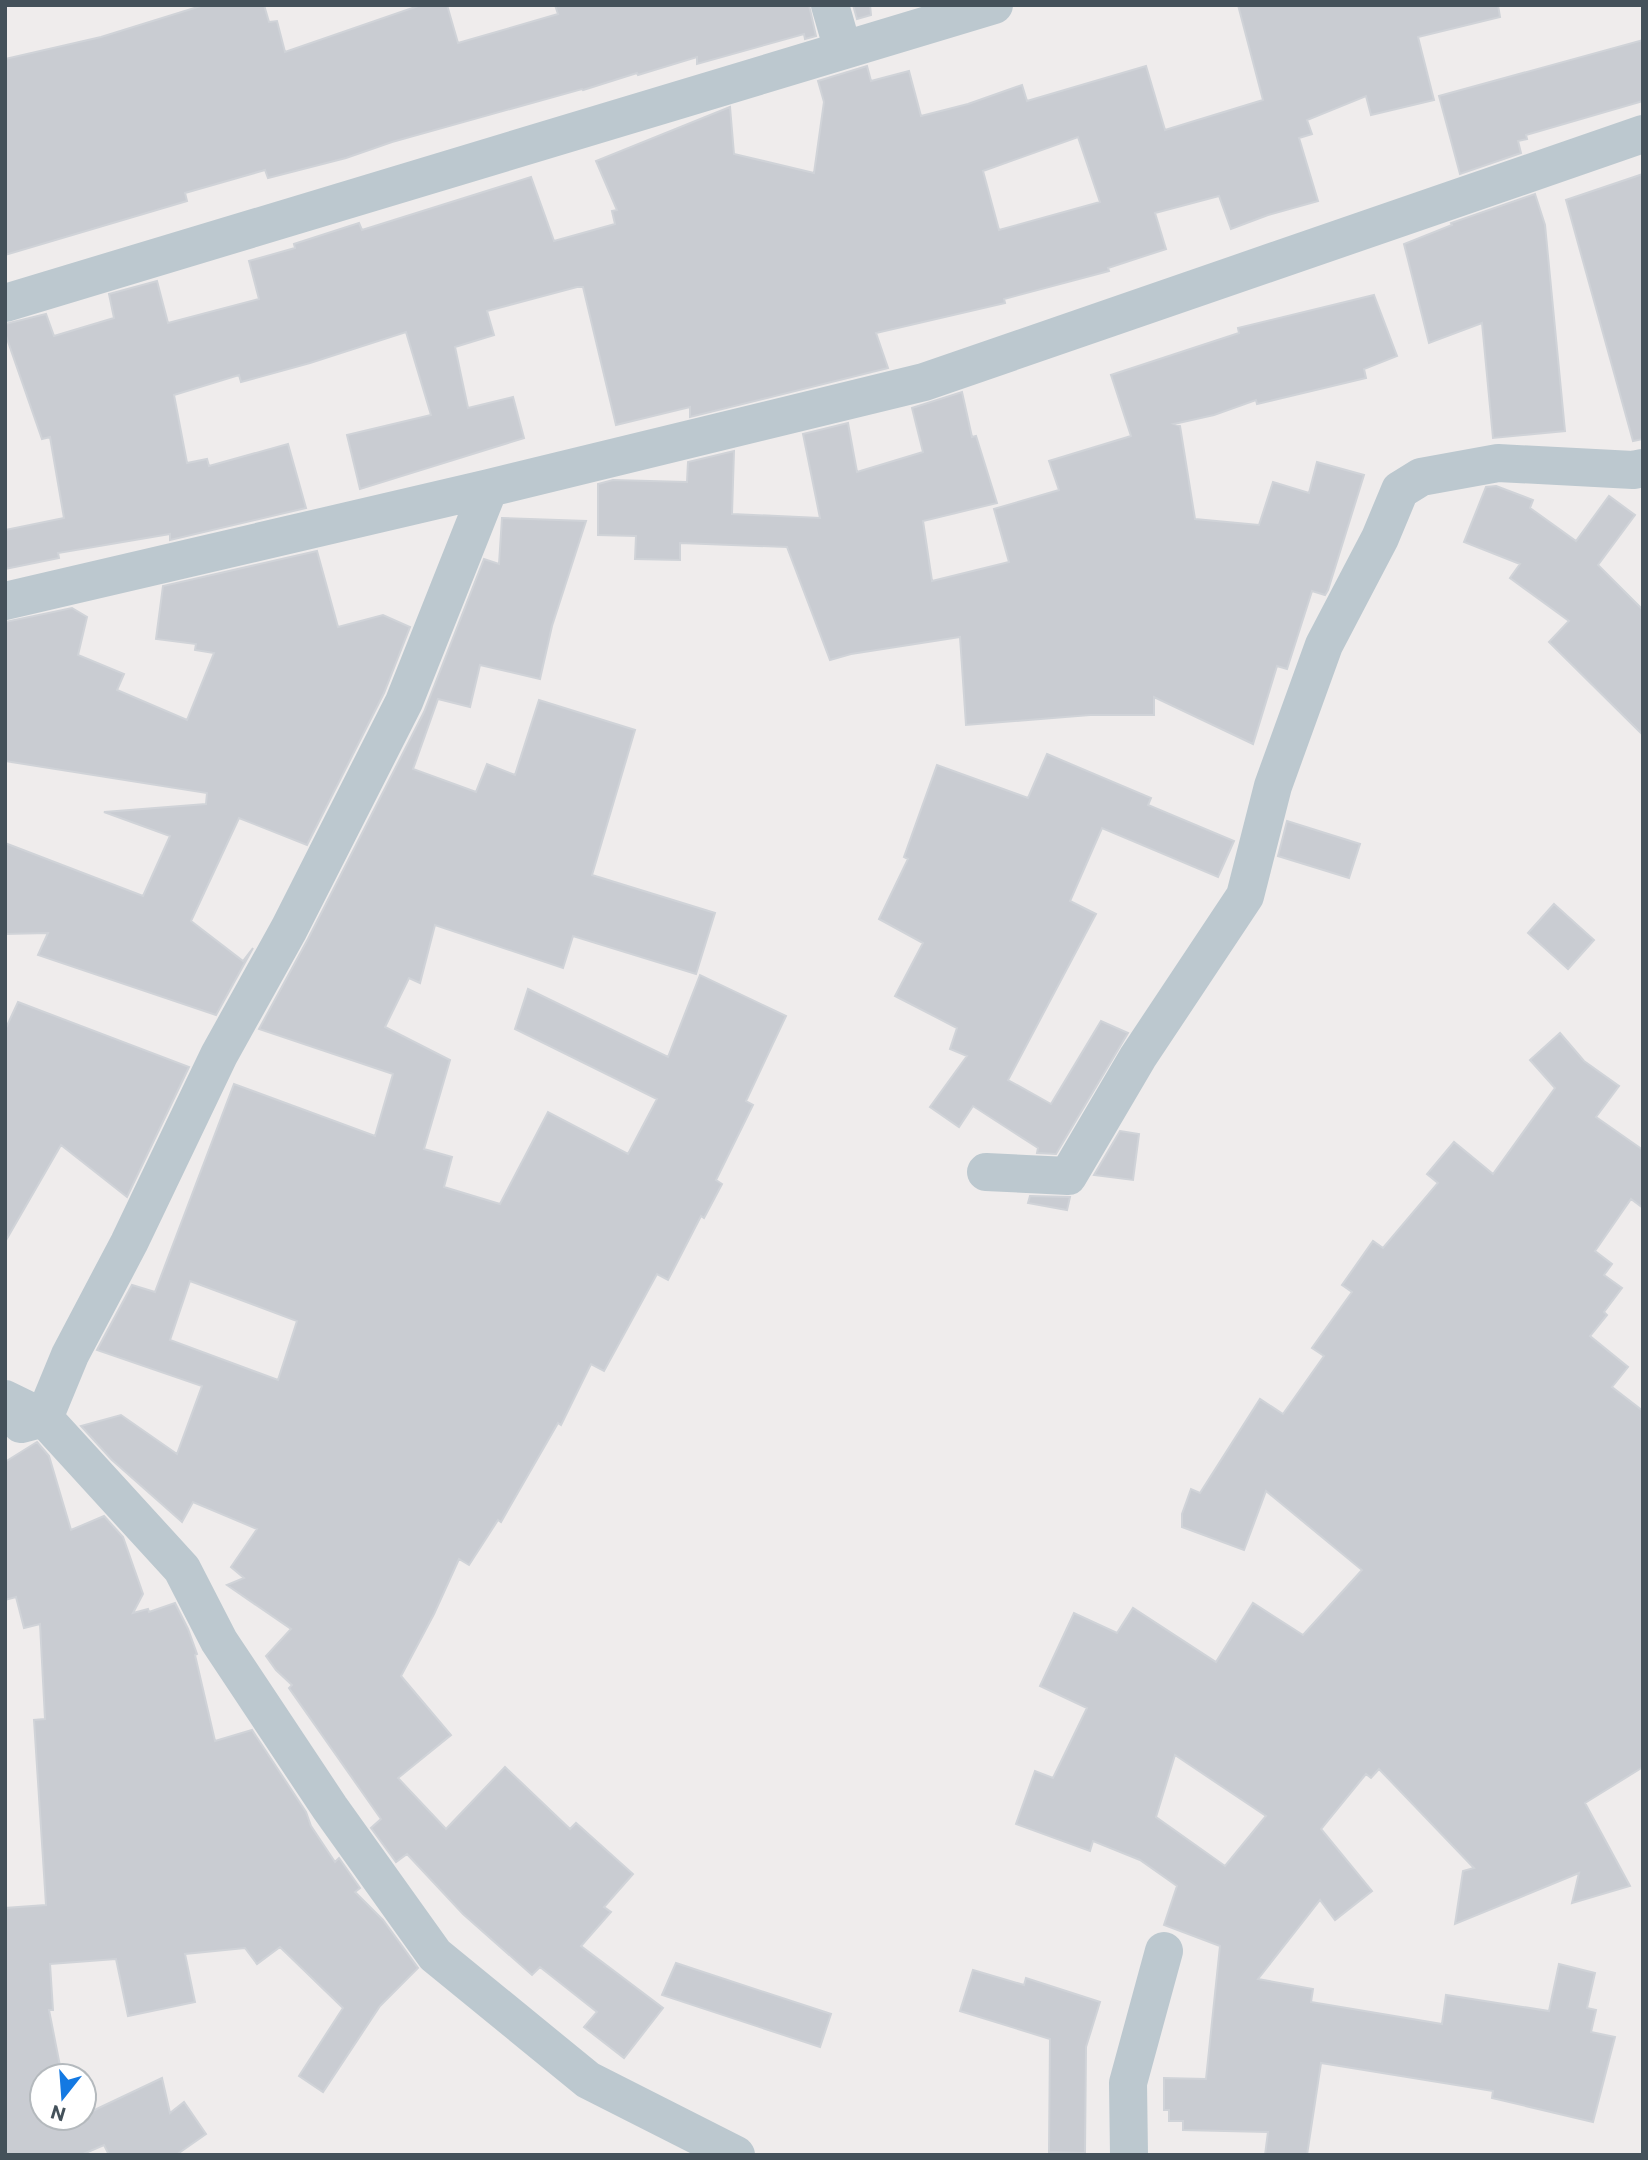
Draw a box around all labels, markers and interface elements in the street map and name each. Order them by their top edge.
north arrow [28,2062,98,2132]
text: N [48,2101,68,2127]

